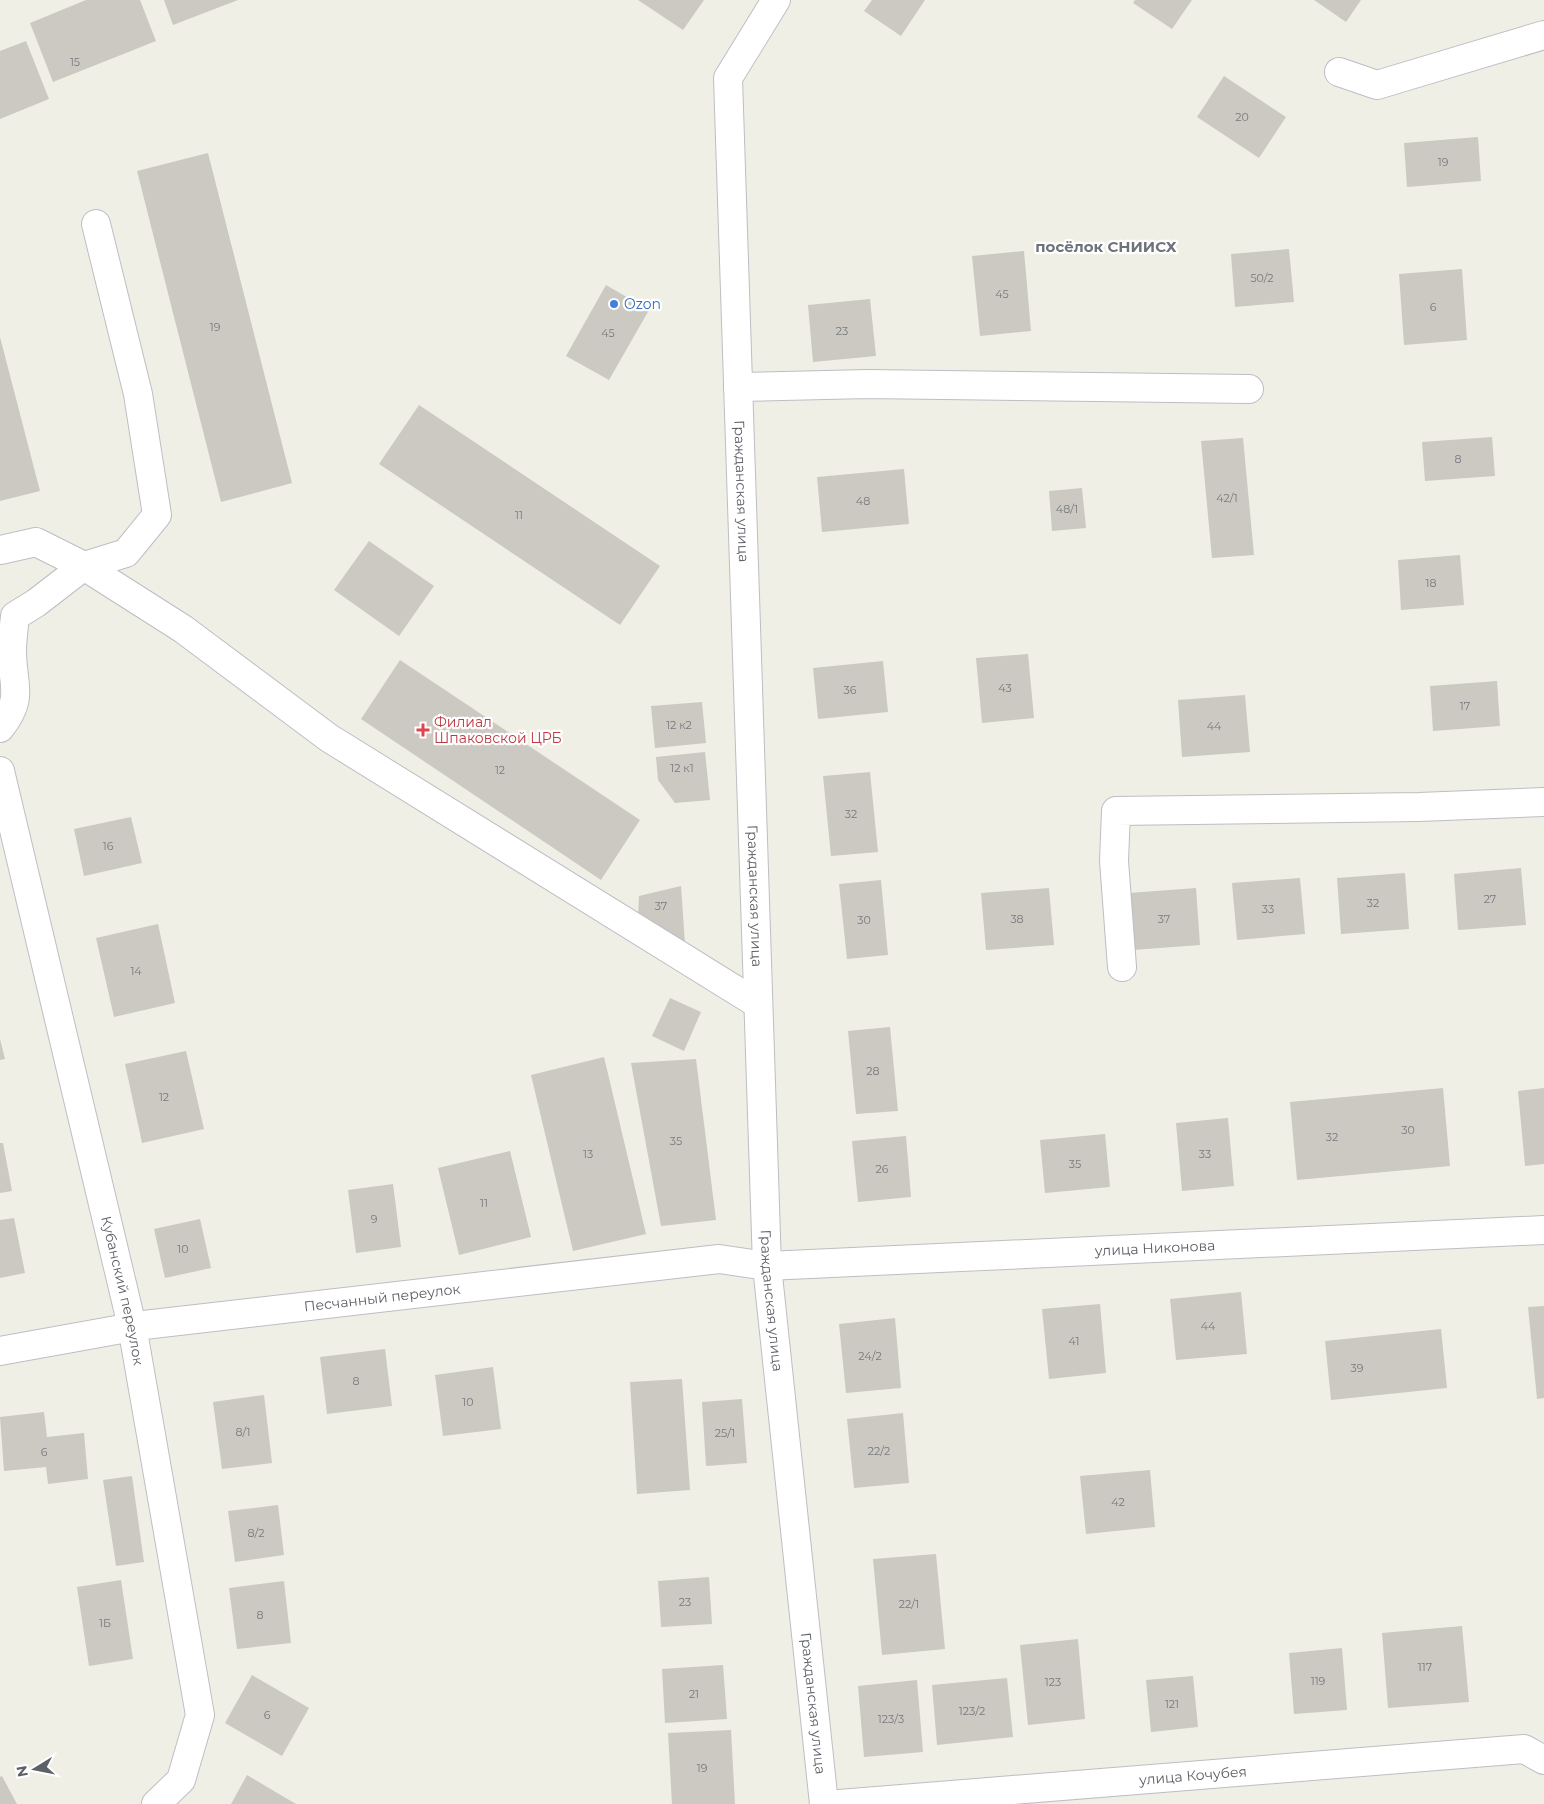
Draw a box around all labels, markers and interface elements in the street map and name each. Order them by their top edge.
house number: 15 [70,55,80,69]
house number: 20 [1235,110,1249,124]
house number: 19 [1438,155,1449,169]
district label: посёлок СНИИСХ [1035,237,1177,256]
house number: 50/2 [1250,271,1274,285]
house number: 45 [995,287,1009,301]
place label: Ozon [624,295,661,313]
marker: Ozon [608,298,620,310]
house number: 6 [1430,300,1437,314]
house number: 19 [210,320,221,334]
house number: 23 [836,324,848,338]
house number: 45 [601,326,615,340]
street label: Гражданская улица [730,420,753,563]
house number: 8 [1454,452,1462,466]
house number: 42/1 [1216,491,1238,505]
house number: 48 [856,494,870,508]
house number: 48/1 [1056,502,1078,516]
house number: 11 [515,508,523,522]
house number: 18 [1426,576,1437,590]
house number: 43 [998,681,1012,695]
house number: 36 [844,683,857,697]
house number: 17 [1460,699,1470,713]
place label: Филиал Шпаковской ЦРБ [434,713,562,747]
house number: 12 к2 [666,718,692,732]
house number: 44 [1207,719,1222,733]
marker: Филиал Шпаковской ЦРБ [416,723,430,737]
house number: 12 к1 [670,761,694,775]
house number: 12 [495,763,505,777]
house number: 32 [845,807,857,821]
street label: Гражданская улица [744,825,766,967]
house number: 16 [103,839,114,853]
house number: 27 [1484,892,1496,906]
house number: 32 [1367,896,1379,910]
house number: 37 [655,899,667,913]
house number: 33 [1262,902,1274,916]
house number: 38 [1010,912,1024,926]
house number: 37 [1158,912,1170,926]
house number: 30 [857,913,871,927]
house number: 14 [130,964,142,978]
house number: 28 [866,1064,880,1078]
house number: 12 [159,1090,169,1104]
house number: 30 [1401,1123,1415,1137]
house number: 32 [1326,1130,1338,1144]
house number: 35 [670,1134,682,1148]
house number: 13 [583,1147,593,1161]
house number: 33 [1199,1147,1211,1161]
house number: 35 [1069,1157,1081,1171]
house number: 26 [876,1162,889,1176]
house number: 11 [480,1196,488,1210]
house number: 9 [371,1212,378,1226]
street label: Кубанский переулок [97,1214,148,1367]
street label: Гражданская улица [757,1229,787,1372]
street label: улица Никонова [1093,1236,1216,1260]
house number: 10 [177,1242,189,1256]
street label: Песчанный переулок [303,1280,461,1316]
house number: 44 [1201,1319,1216,1333]
house number: 41 [1069,1334,1079,1348]
house number: 24/2 [858,1349,882,1363]
house number: 39 [1351,1361,1364,1375]
house number: 8 [352,1374,360,1388]
house number: 10 [462,1395,474,1409]
house number: 8/1 [235,1425,251,1439]
house number: 25/1 [715,1426,735,1440]
house number: 22/2 [868,1444,890,1458]
house number: 6 [41,1445,48,1459]
house number: 42 [1111,1495,1125,1509]
house number: 8/2 [248,1526,264,1540]
house number: 23 [679,1595,691,1609]
house number: 22/1 [899,1597,919,1611]
house number: 8 [256,1608,264,1622]
house number: 1Б [99,1616,111,1630]
street label: Гражданская улица [797,1632,830,1775]
house number: 117 [1418,1660,1432,1674]
house number: 119 [1311,1674,1326,1688]
house number: 123 [1045,1675,1061,1689]
house number: 21 [689,1687,699,1701]
house number: 121 [1165,1697,1179,1711]
house number: 123/2 [959,1704,985,1718]
house number: 6 [264,1708,271,1722]
house number: 123/3 [878,1712,904,1726]
north arrow [10,1744,60,1794]
house number: 19 [697,1761,708,1775]
street label: улица Кочубея [1137,1762,1247,1789]
text: N [12,1764,32,1778]

